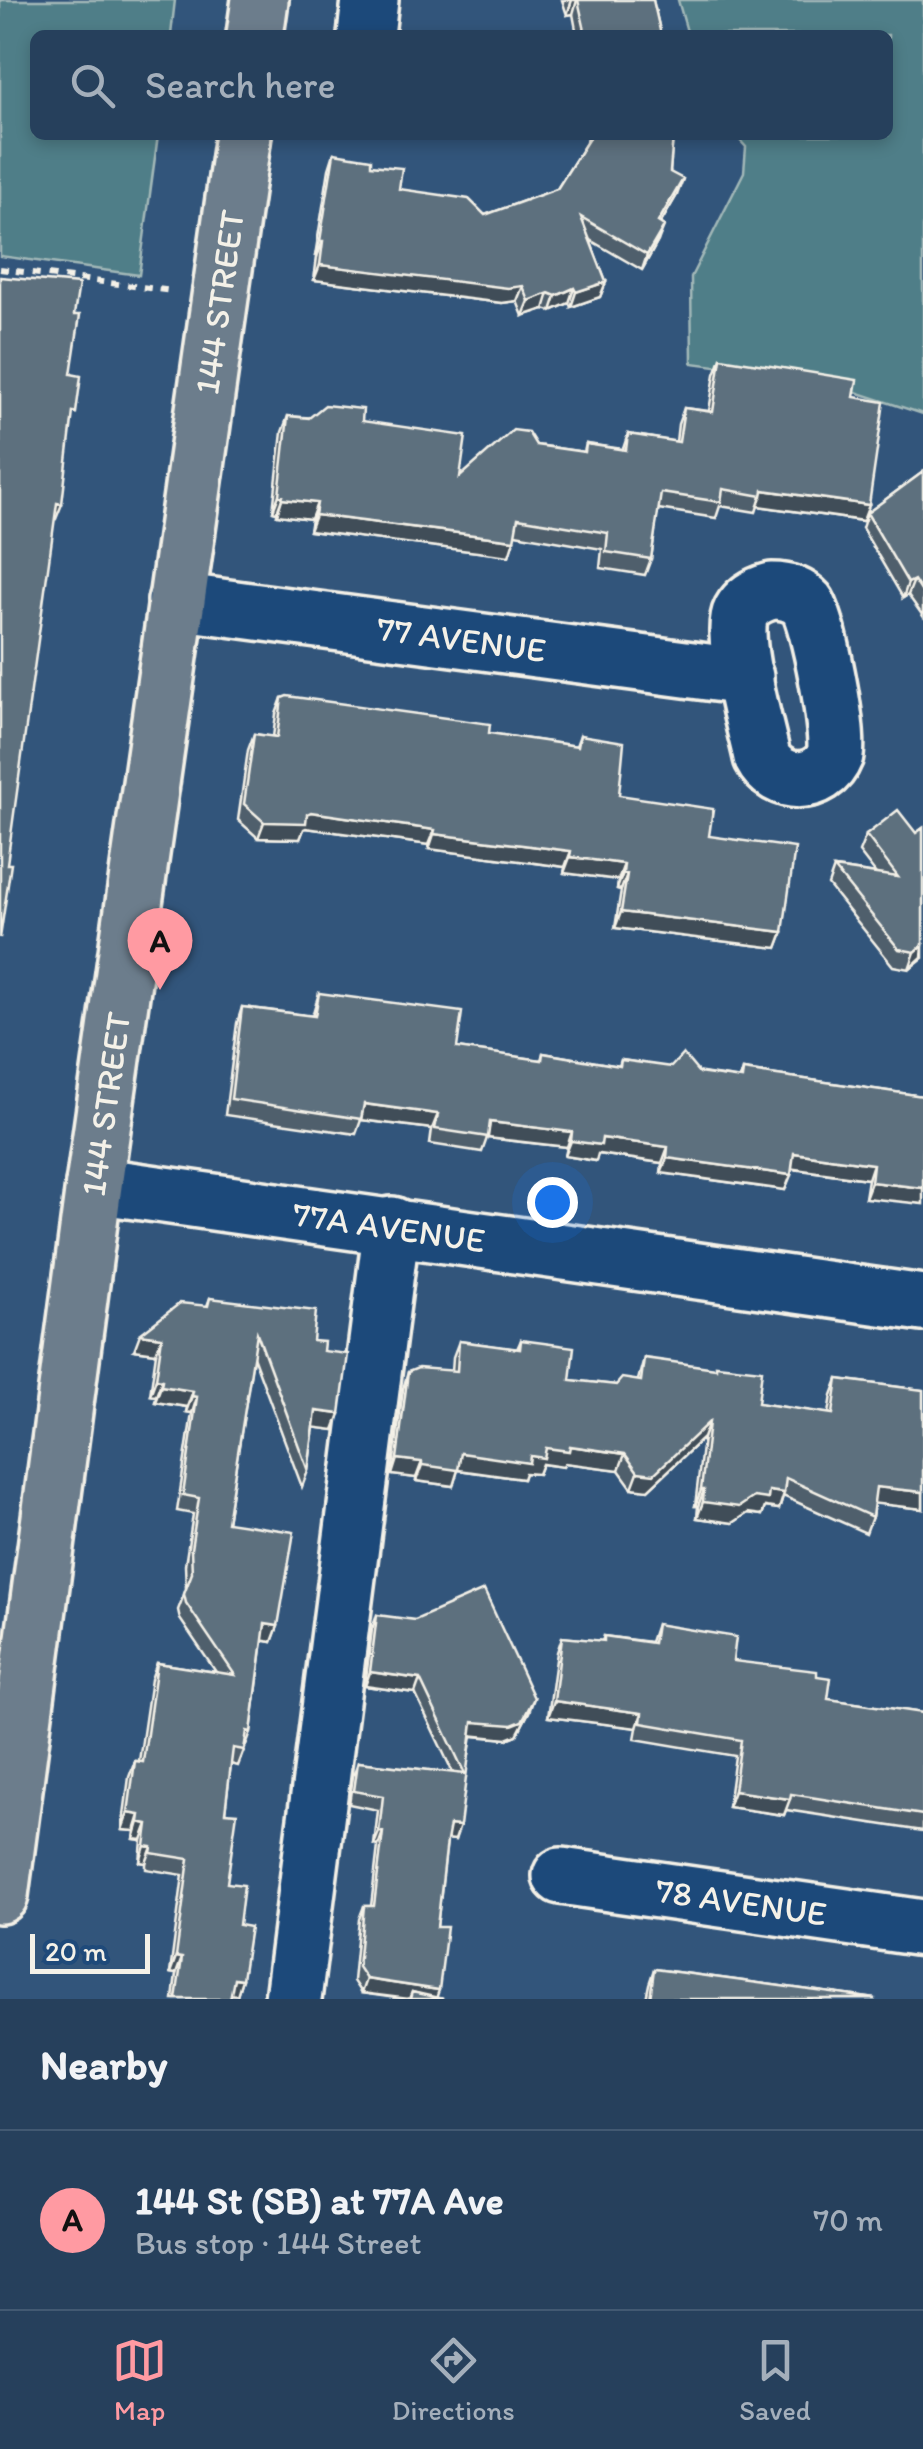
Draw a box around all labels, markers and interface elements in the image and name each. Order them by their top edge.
search box [30,30,893,140]
icon: search [65,58,120,113]
text: Search here [145,62,336,108]
street label: 144 STREET [185,207,253,397]
street label: 77 AVENUE [374,607,549,671]
pin: A [128,908,192,990]
street label: 144 STREET [72,1009,139,1199]
your location [527,1177,578,1228]
street label: 77A AVENUE [290,1193,488,1261]
street label: 78 AVENUE [653,1869,829,1935]
scale bar [30,1929,150,1974]
text: 20 m [45,1934,107,1968]
text: Nearby [40,2039,167,2090]
text: 144 St (SB) at 77A Ave [135,2178,504,2224]
text: A [62,2201,83,2239]
text: 70 m [813,2201,883,2239]
text: Bus stop · 144 Street [135,2224,421,2262]
tab: Map [112,2333,167,2427]
tab: Directions [392,2333,515,2427]
tab: Saved [739,2333,811,2427]

